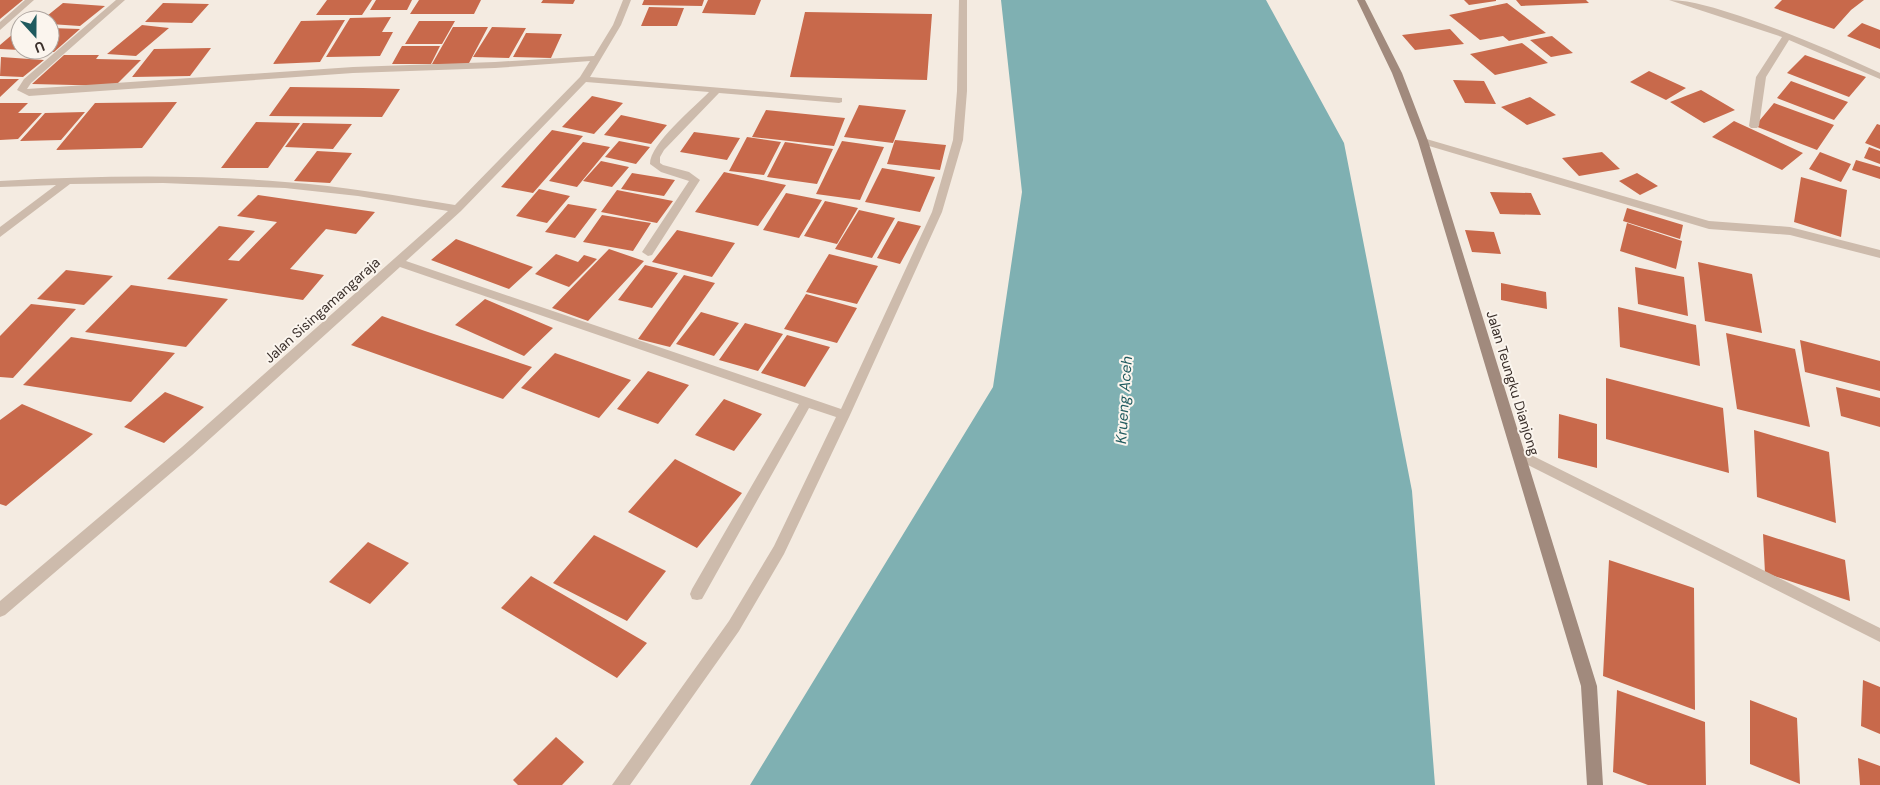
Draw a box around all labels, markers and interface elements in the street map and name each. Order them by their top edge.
north arrow [10,10,60,60]
text: U [32,37,47,57]
street label: Jalan Sisingamangaraja [260,253,384,367]
street label: Jalan Teungku Dianjong [1482,308,1544,458]
water label: Krueng Aceh [1111,355,1137,445]

